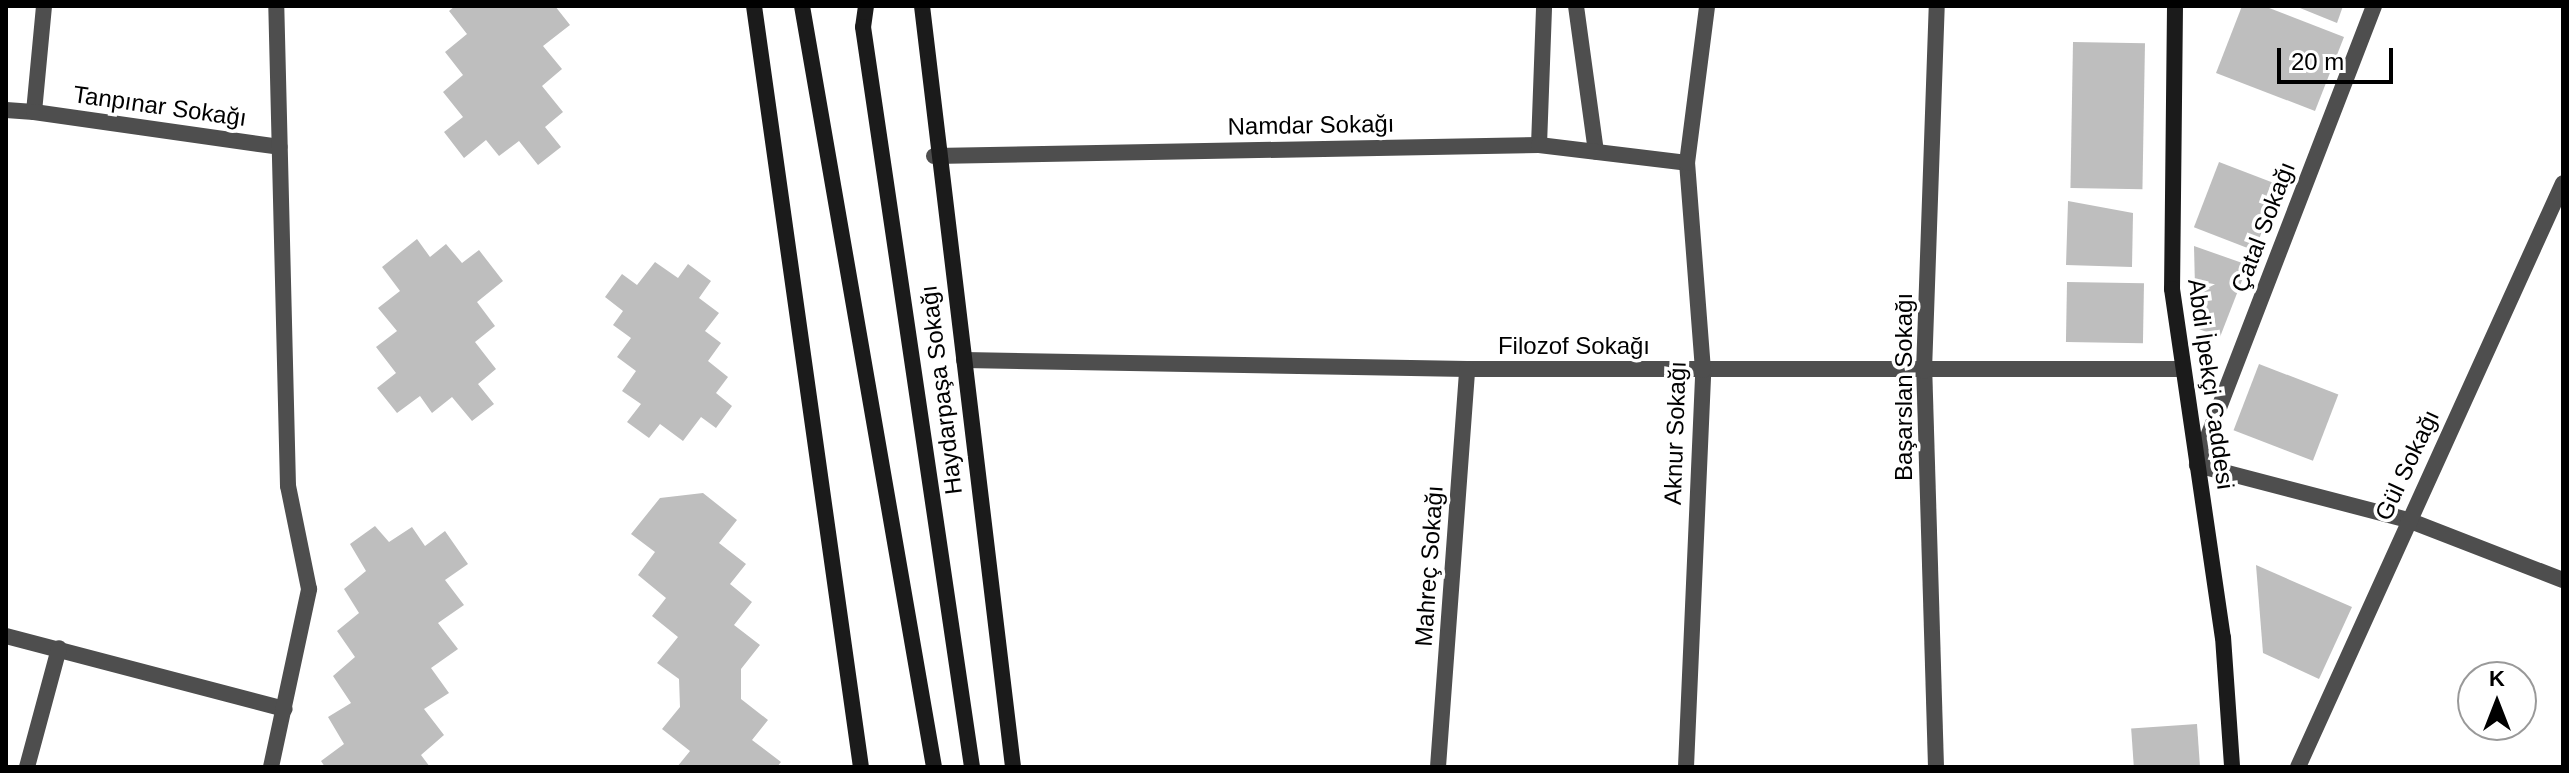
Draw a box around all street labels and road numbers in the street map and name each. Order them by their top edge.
street label: Tanpınar Sokağı [71,80,249,132]
street label: Namdar Sokağı [1227,109,1395,141]
street label: Çatal Sokağı [2225,158,2301,296]
street label: Abdi İpekçi Caddesi [2182,277,2240,491]
street label: Haydarpaşa Sokağı [914,284,968,496]
street label: Başarslan Sokağı [1890,293,1918,481]
street label: Filozof Sokağı [1498,332,1650,360]
street label: Aknur Sokağı [1658,361,1692,505]
street label: Gül Sokağı [2369,405,2445,525]
street label: Mahreç Sokağı [1409,484,1449,648]

